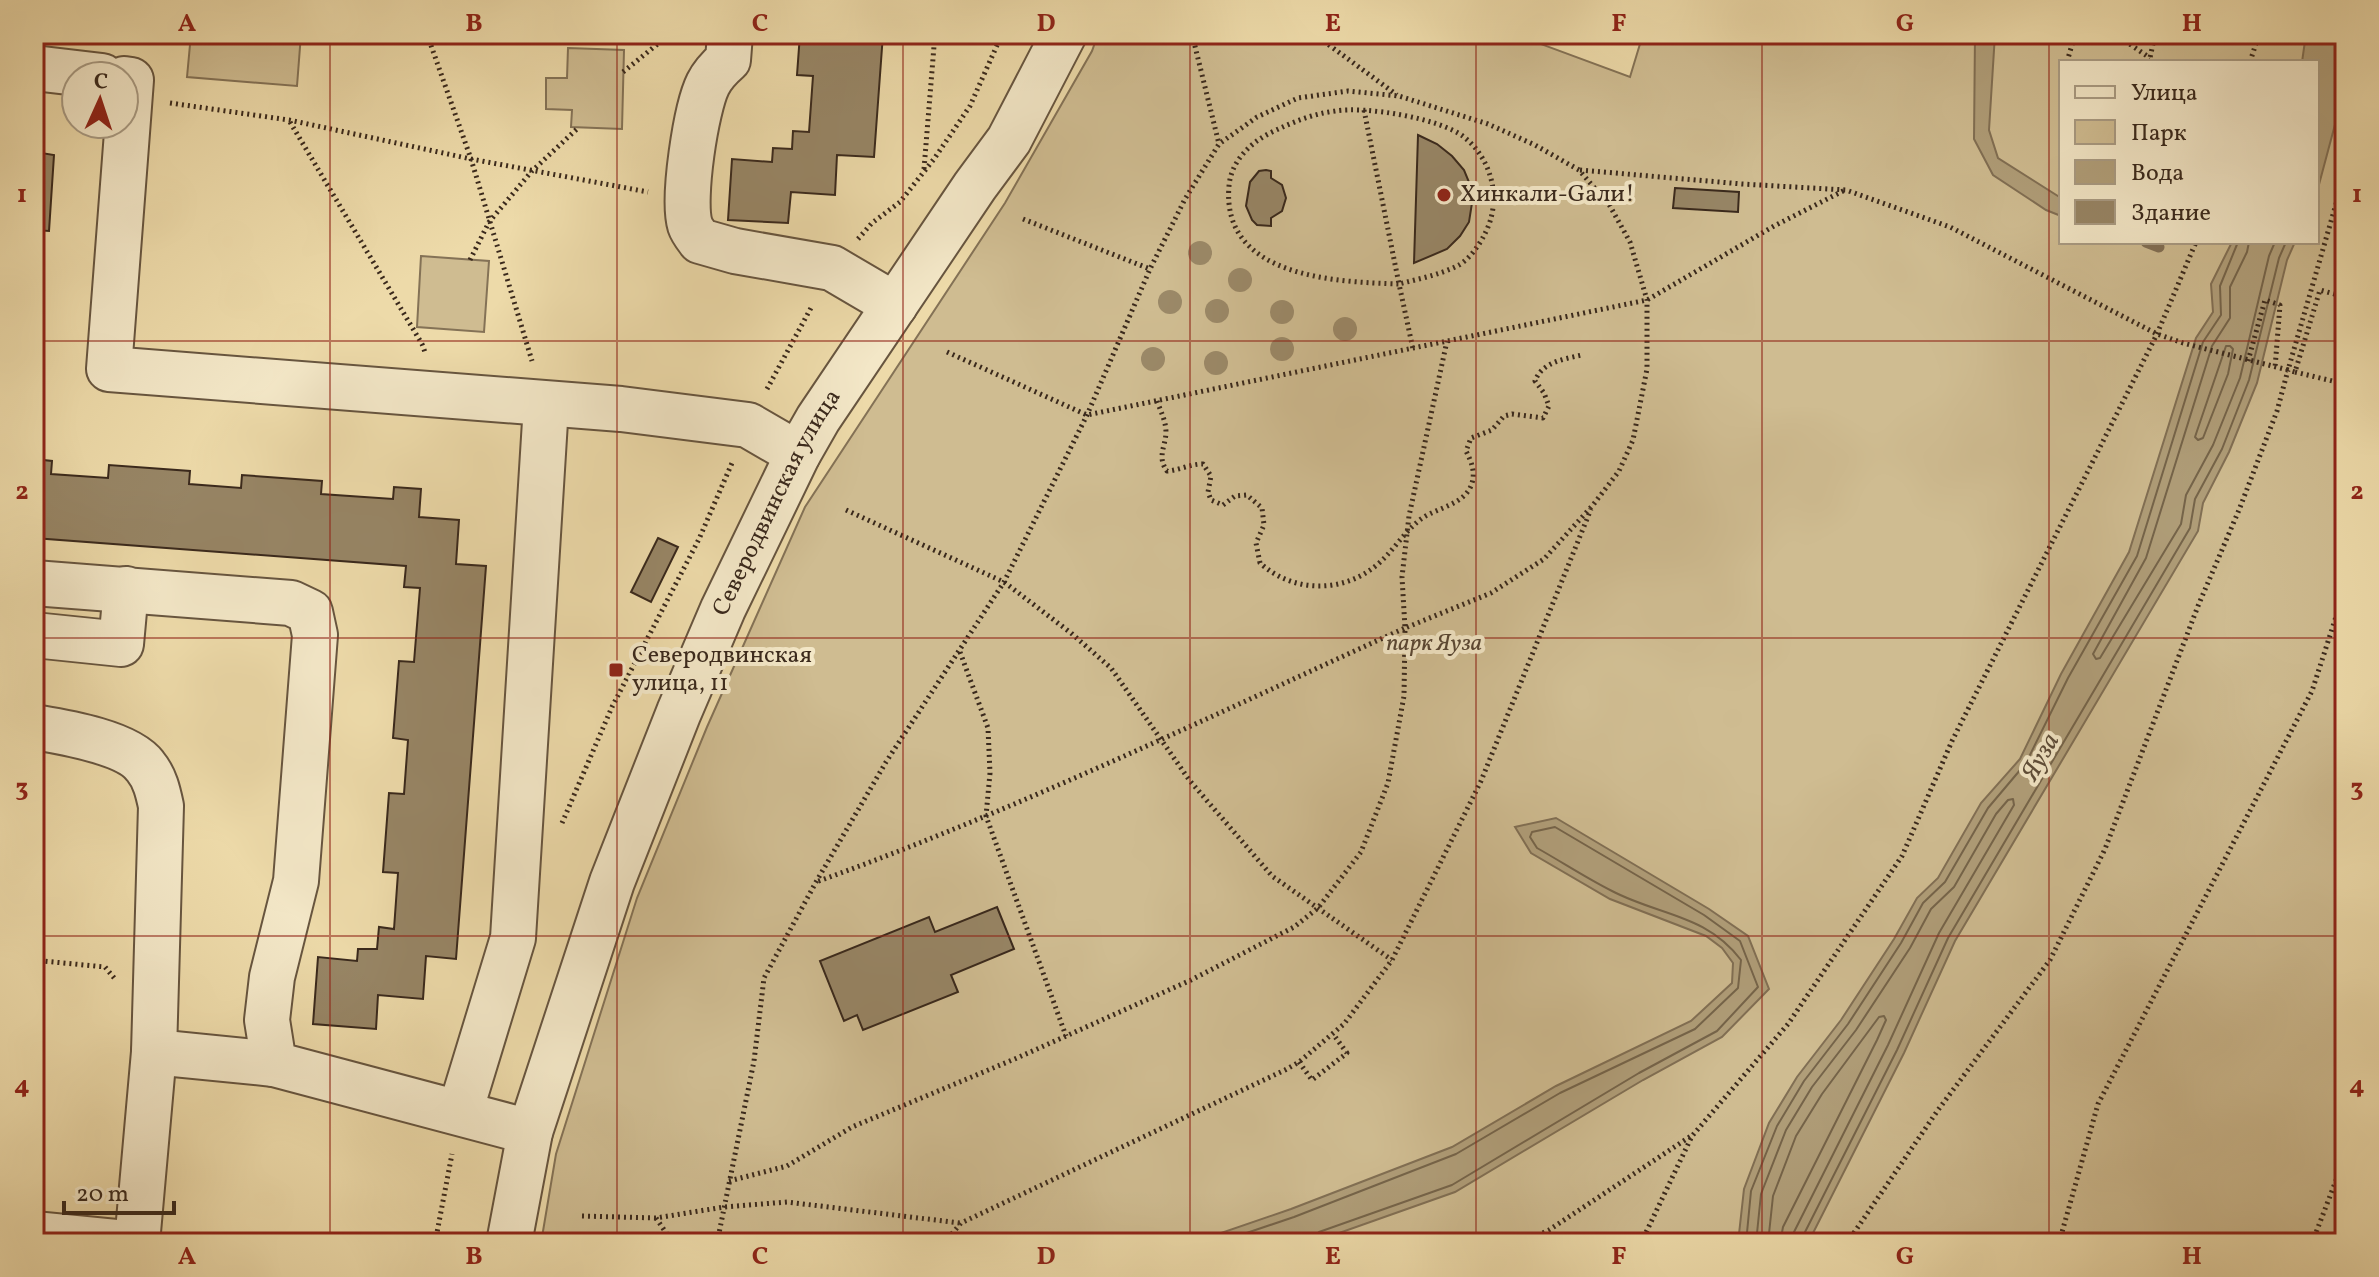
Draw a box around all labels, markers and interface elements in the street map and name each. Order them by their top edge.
text: A [178,6,197,42]
text: B [465,6,483,42]
text: C [752,6,768,42]
text: D [1036,6,1056,42]
text: E [1325,6,1341,42]
text: F [1611,6,1627,42]
text: G [1896,6,1914,42]
text: H [2182,6,2202,42]
north arrow [60,60,140,140]
legend [2059,60,2319,244]
text: С [93,67,109,98]
text: Улица [2131,77,2198,111]
text: Парк [2131,117,2187,151]
text: Вода [2131,157,2184,191]
text: 1 [17,177,27,213]
text: 1 [2352,177,2362,213]
place label: Хинкали-Gали! [1460,178,1635,212]
marker: Хинкали-Gали! [1435,186,1453,204]
text: Здание [2131,197,2211,231]
street label: Северодвинская улица [705,383,850,622]
text: 2 [15,474,29,510]
text: 2 [2350,474,2364,510]
park label: парк Яуза [1386,627,1482,661]
place label: Северодвинская улица, 11 [632,639,812,701]
marker: Северодвинская улица, 11 [607,661,625,679]
water label: Яуза [2013,727,2069,788]
text: 3 [15,771,29,807]
text: 3 [2350,771,2364,807]
text: 4 [14,1068,30,1104]
text: 4 [2349,1068,2365,1104]
scale bar [64,1165,174,1215]
text: 20 m [76,1178,129,1212]
text: A [178,1239,197,1275]
text: B [465,1239,483,1275]
text: C [752,1239,768,1275]
text: D [1036,1239,1056,1275]
text: E [1325,1239,1341,1275]
text: F [1611,1239,1627,1275]
text: G [1896,1239,1914,1275]
text: H [2182,1239,2202,1275]

